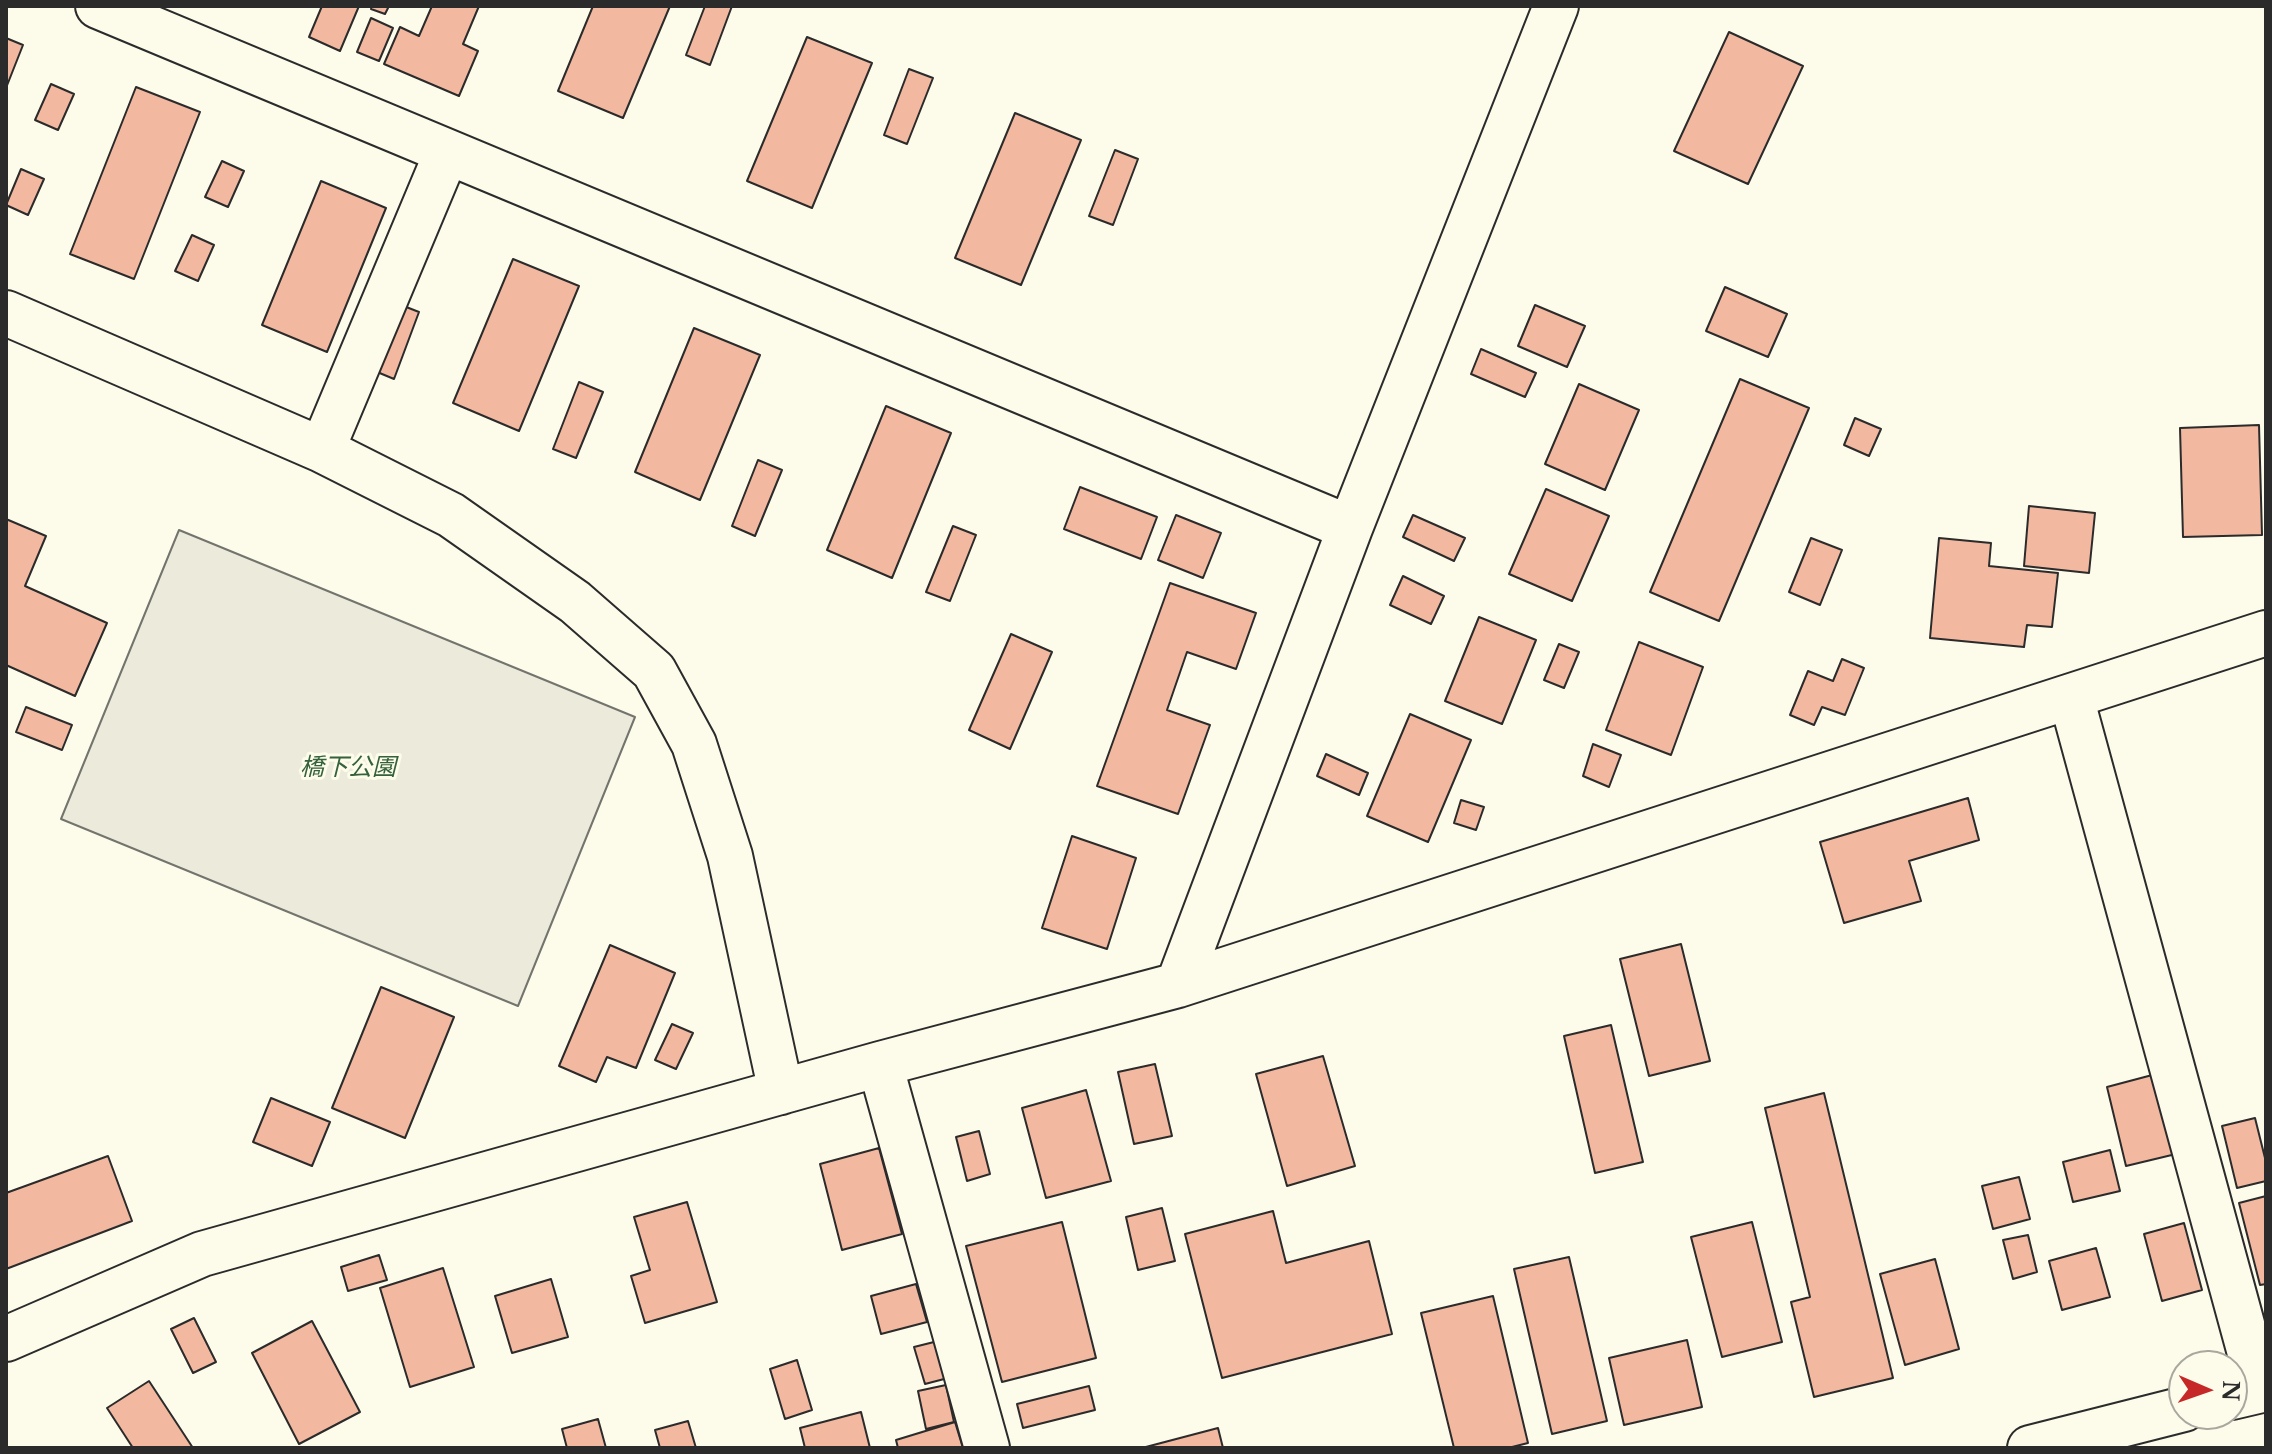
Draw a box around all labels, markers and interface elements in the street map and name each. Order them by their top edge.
park label: 橋下公園 [300,754,396,782]
north arrow [2168,1350,2248,1430]
text: N [2217,1380,2244,1402]

